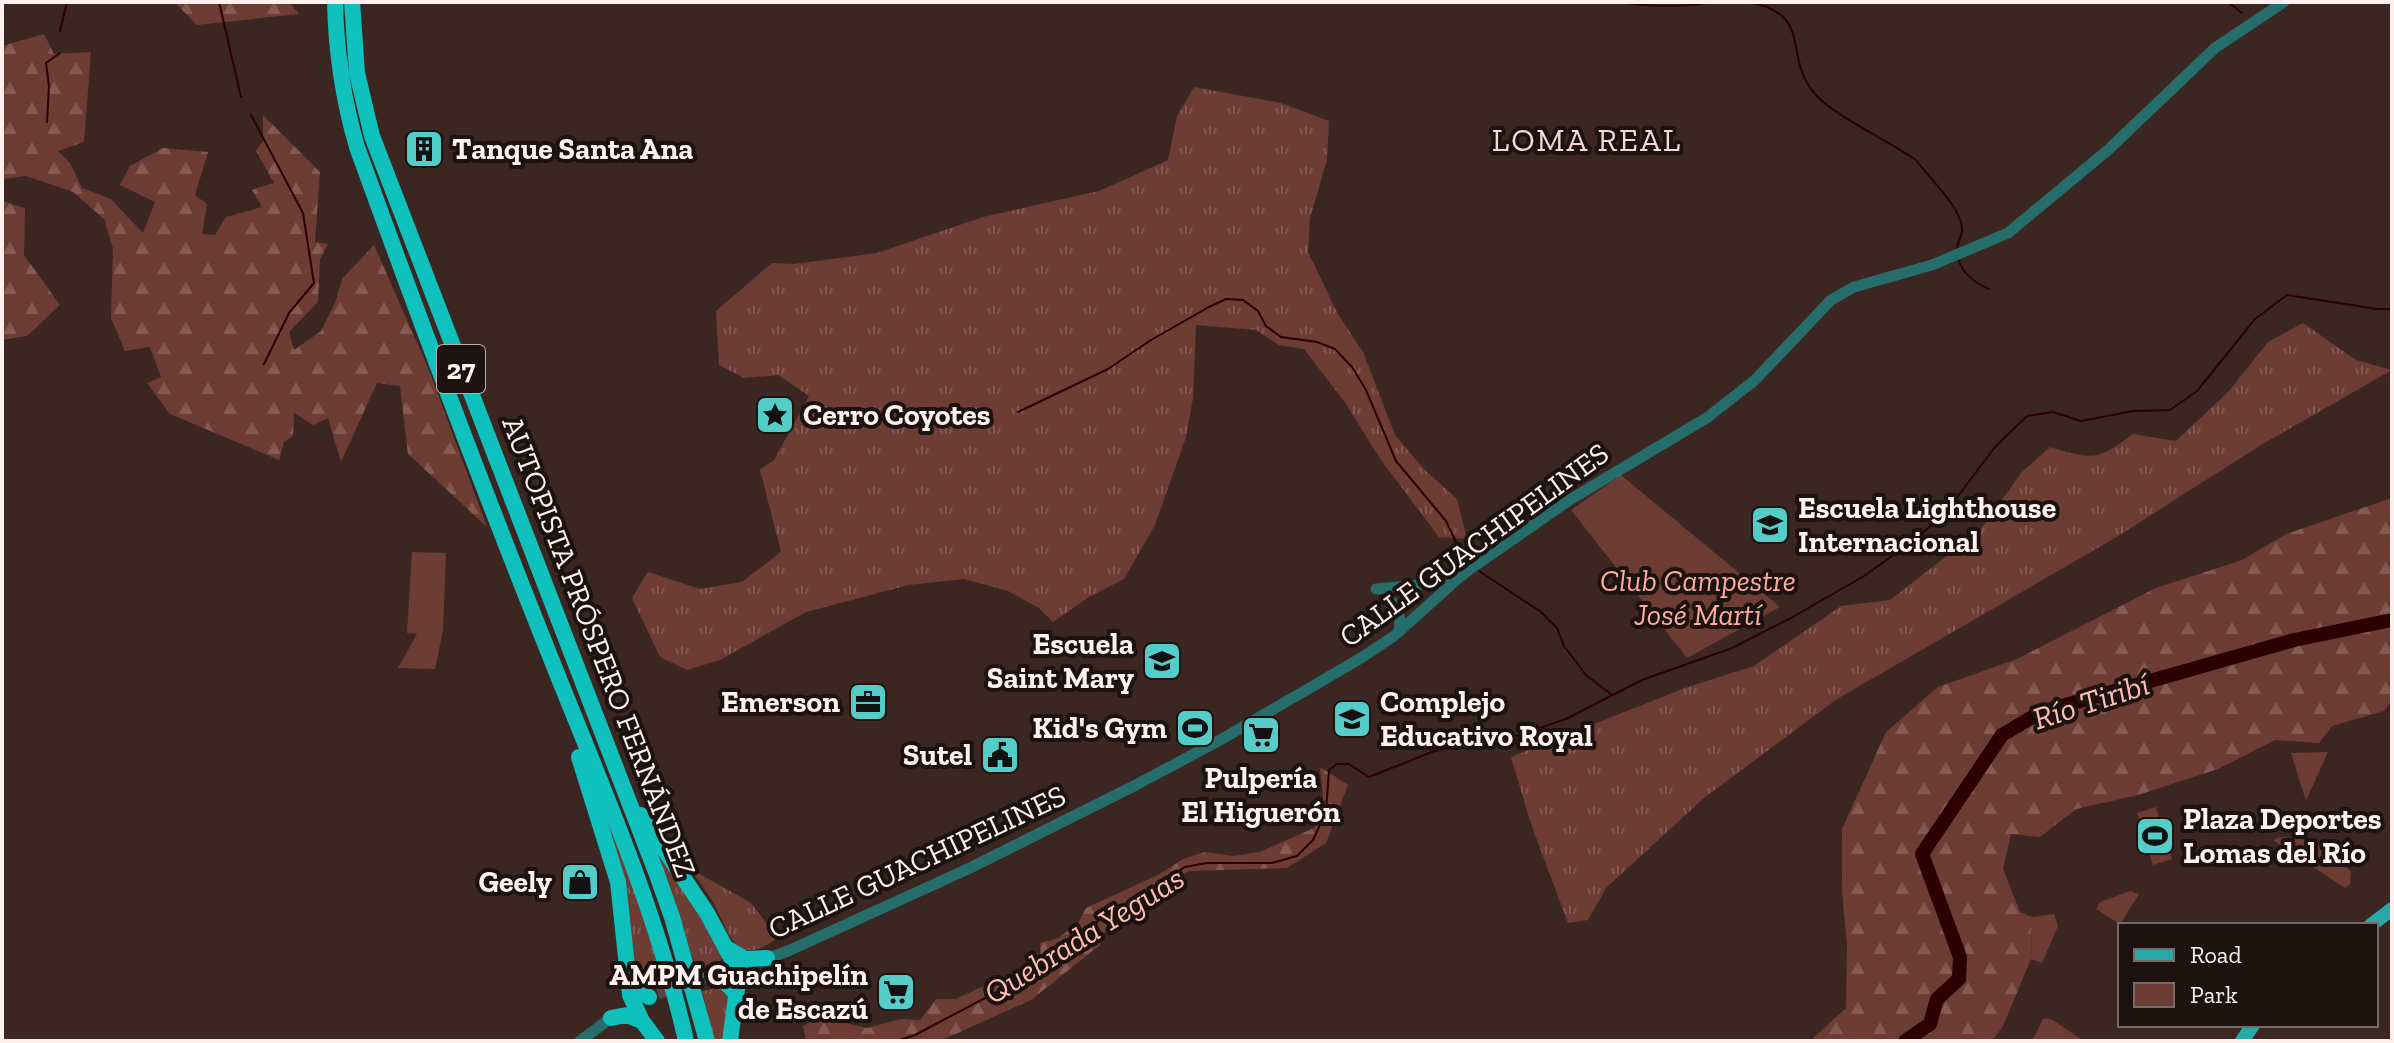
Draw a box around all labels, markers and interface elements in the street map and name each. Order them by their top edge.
district label: LOMA REAL [1492,121,1682,159]
building icon: Tanque Santa Ana [403,128,445,170]
place label: Tanque Santa Ana [452,131,693,167]
road number: 27 [437,345,485,393]
place icon: Cerro Coyotes [754,394,796,436]
place label: Cerro Coyotes [803,397,991,433]
street label: AUTOPISTA PRÓSPERO FERNÁNDEZ [494,411,704,883]
street label: CALLE GUACHIPELINES [1332,435,1616,655]
place label: Escuela Lighthouse Internacional [1798,490,2056,560]
school or university icon: Escuela Lighthouse Internacional [1749,504,1791,546]
park label: Club Campestre José Martí [1600,563,1796,633]
place label: Escuela Saint Mary [987,626,1134,696]
school or university icon: Escuela Saint Mary [1141,640,1183,682]
water label: Río Tiribí [2028,664,2156,738]
office icon: Emerson [847,681,889,723]
place label: Emerson [721,684,840,720]
place label: Complejo Educativo Royal [1380,684,1593,754]
school or university icon: Complejo Educativo Royal [1331,698,1373,740]
sports icon: Kid's Gym [1174,707,1216,749]
place label: Kid's Gym [1032,710,1167,746]
supermarket icon: Pulpería El Higuerón [1240,714,1282,756]
public building icon: Sutel [979,734,1021,776]
place label: Sutel [903,737,972,773]
place label: Pulpería El Higuerón [1181,760,1341,830]
street label: CALLE GUACHIPELINES [763,777,1071,947]
place label: Plaza Deportes Lomas del Río [2183,801,2382,871]
sports icon: Plaza Deportes Lomas del Río [2134,815,2176,857]
water label: Quebrada Yeguas [977,858,1191,1012]
shop icon: Geely [559,861,601,903]
place label: Geely [479,864,552,900]
legend [2118,923,2378,1027]
text: Road [2190,940,2242,969]
place label: AMPM Guachipelín de Escazú [609,957,868,1027]
supermarket icon: AMPM Guachipelín de Escazú [875,971,917,1013]
text: Park [2190,980,2238,1009]

